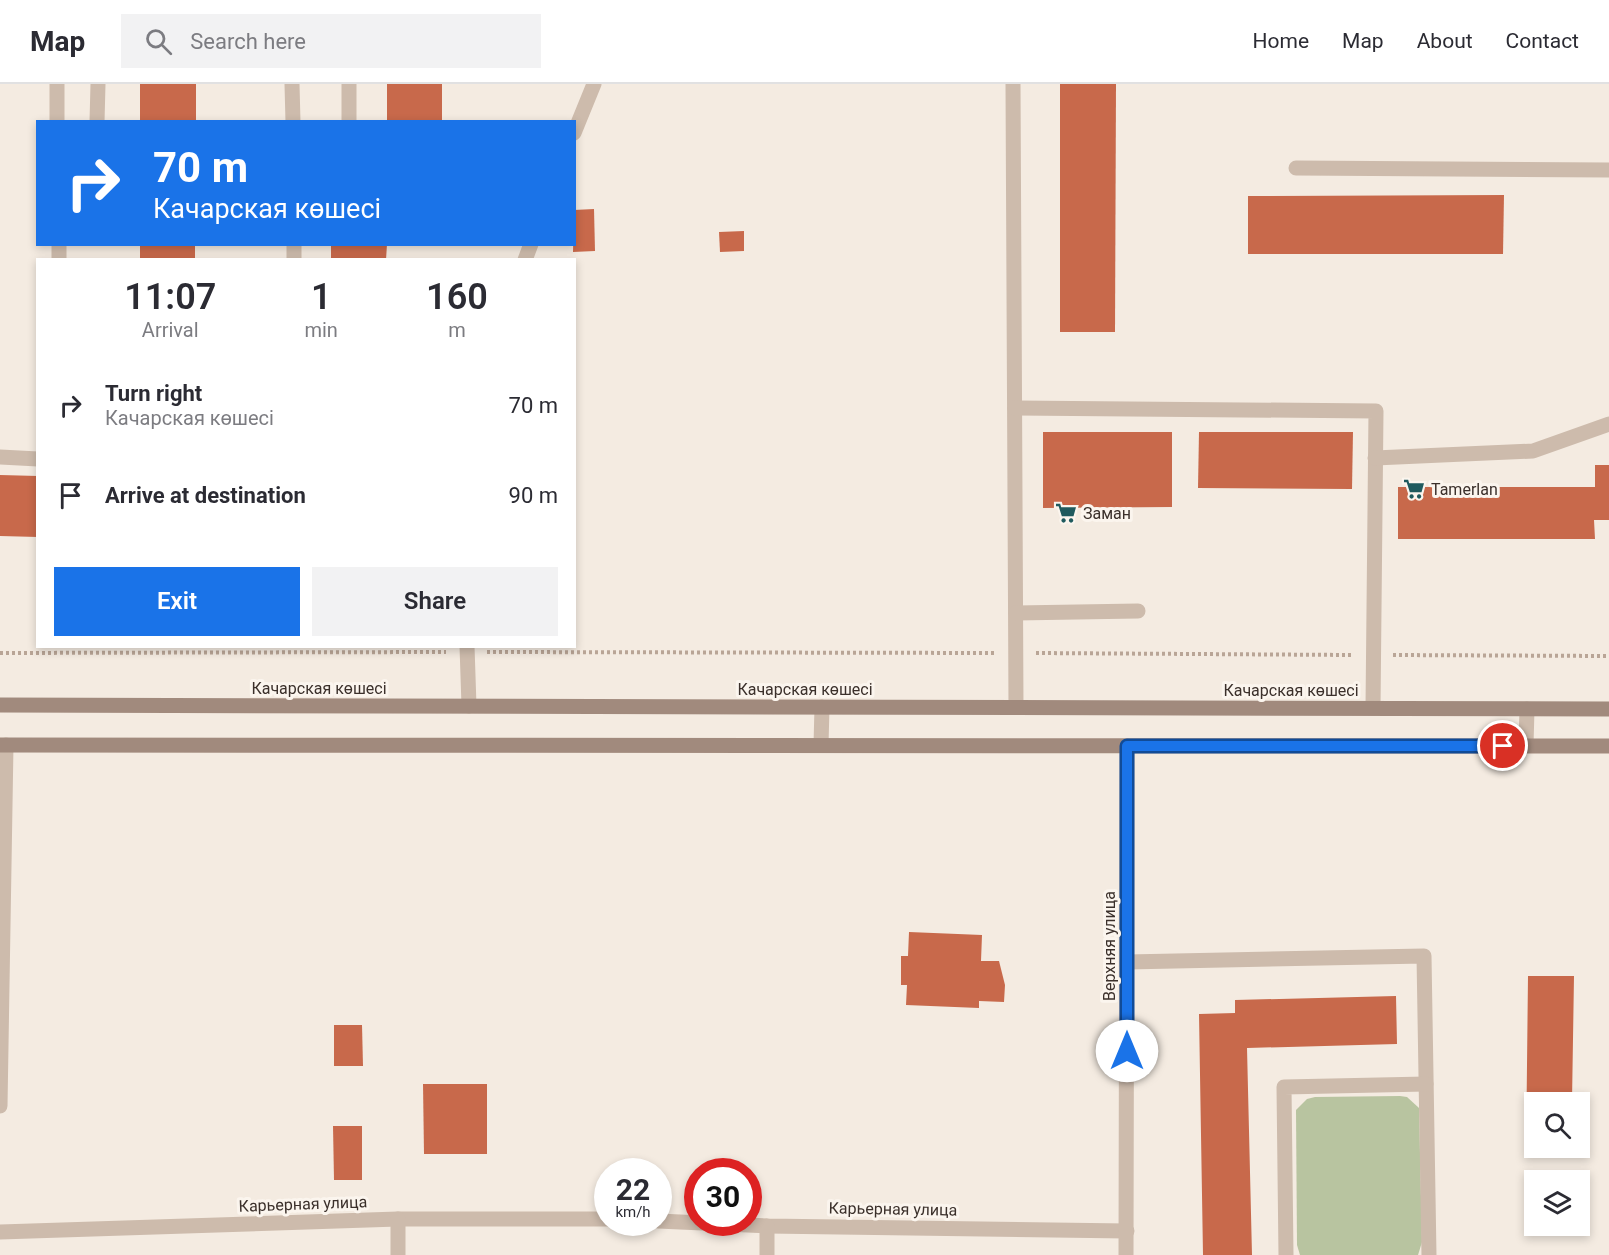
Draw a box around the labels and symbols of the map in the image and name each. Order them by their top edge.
supermarket icon: Tamerlan [1402,477,1426,501]
place label: Tamerlan [1431,480,1498,499]
supermarket icon: Заман [1054,501,1078,525]
place label: Заман [1083,504,1131,523]
street label: Качарская көшесі [251,679,387,698]
street label: Качарская көшесі [737,680,873,699]
street label: Качарская көшесі [1223,681,1359,700]
pin [1477,720,1528,771]
street label: Верхняя улица [1100,891,1119,1001]
position arrow [1095,1019,1159,1083]
speed limit sign: 30 [684,1158,762,1236]
street label: Карьерная улица [238,1192,368,1216]
street label: Карьерная улица [828,1198,958,1220]

